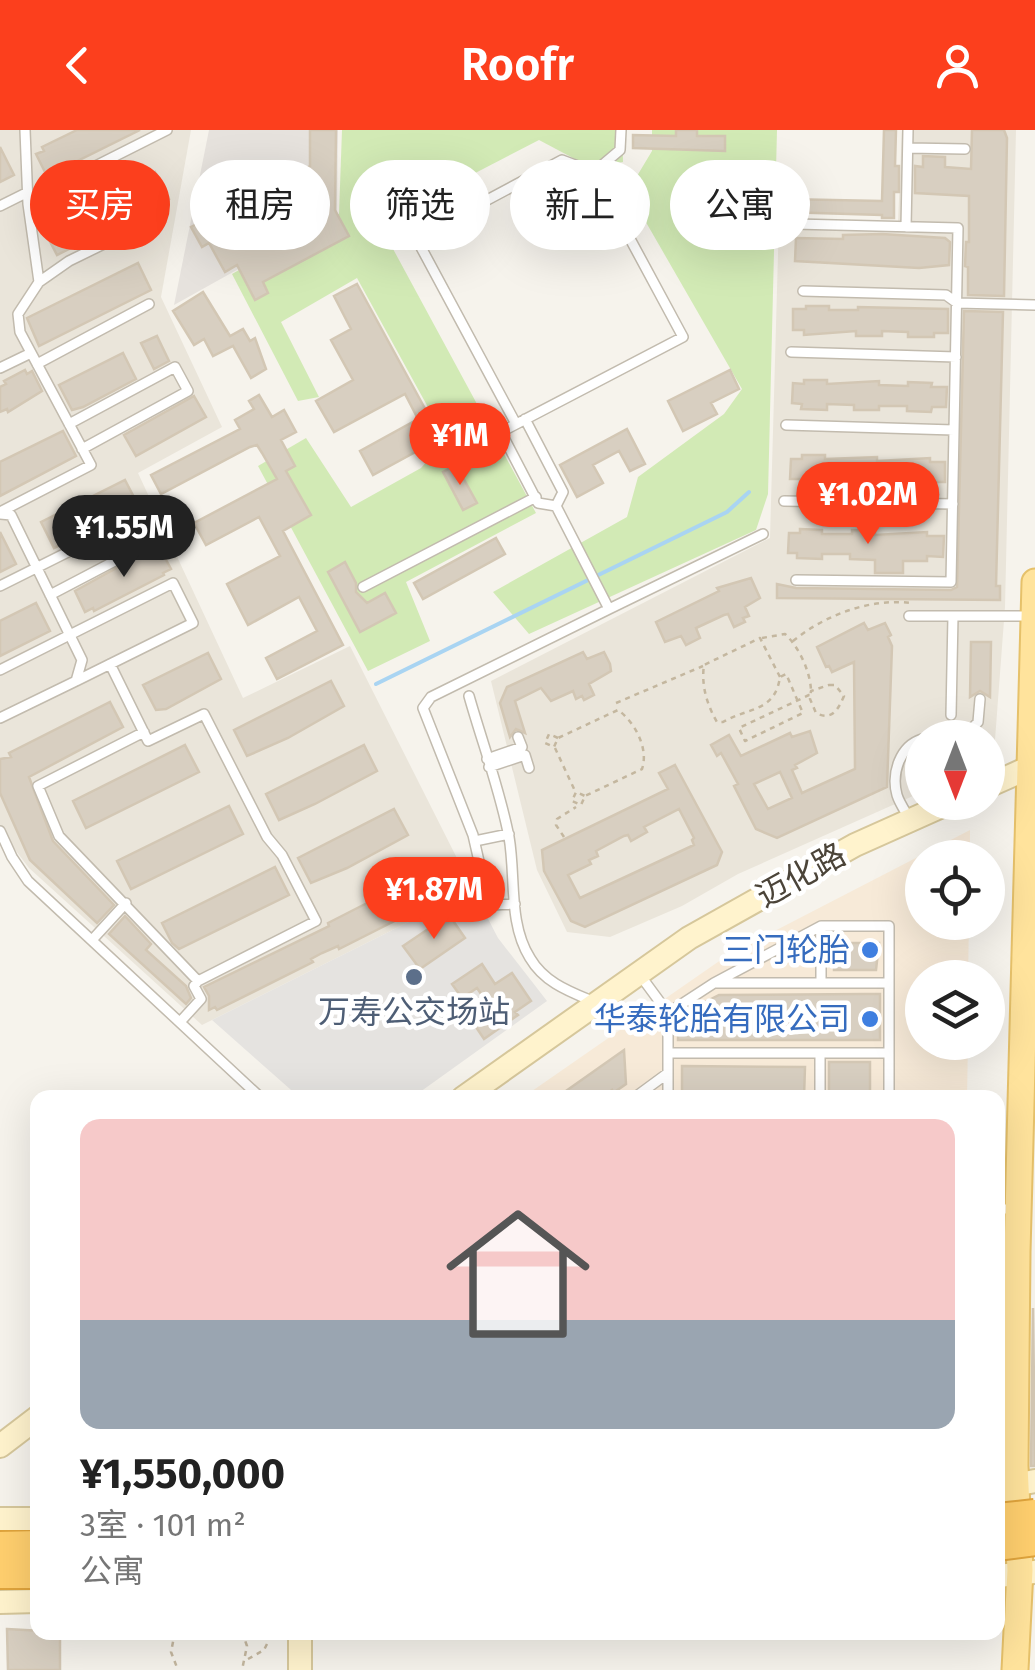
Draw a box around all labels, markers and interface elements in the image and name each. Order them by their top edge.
icon: back [50,38,105,93]
text: Roofr [461,38,574,92]
icon: person [930,38,985,93]
chip: 买房 [30,160,170,250]
chip: 租房 [190,160,330,250]
chip: 筛选 [350,160,490,250]
chip: 新上 [510,160,650,250]
chip: 公寓 [670,160,810,250]
pin: ¥1M [412,403,508,488]
text: ¥1M [431,416,489,454]
pin: ¥1.02M [787,462,949,547]
text: ¥1.02M [818,475,918,513]
pin: ¥1.55M [43,495,205,580]
text: ¥1.55M [74,508,174,546]
north arrow [905,720,1005,820]
map controls [905,720,1005,1060]
street label: 迈化路 [750,835,852,915]
button: locate [905,840,1005,940]
pin: ¥1.87M [353,857,515,942]
text: ¥1.87M [385,870,483,908]
place label: 三门轮胎 [722,931,850,969]
marker: 三门轮胎 [859,939,881,961]
button: layers [905,960,1005,1060]
marker: 万寿公交场站 [403,966,425,988]
place label: 万寿公交场站 [318,993,510,1031]
place label: 华泰轮胎有限公司 [594,1000,850,1038]
marker: 华泰轮胎有限公司 [859,1008,881,1030]
icon: home [428,1184,608,1364]
text: ¥1,550,000 [80,1449,285,1499]
text: 3室 · 101 m² [80,1506,246,1544]
text: 公寓 [80,1552,144,1590]

